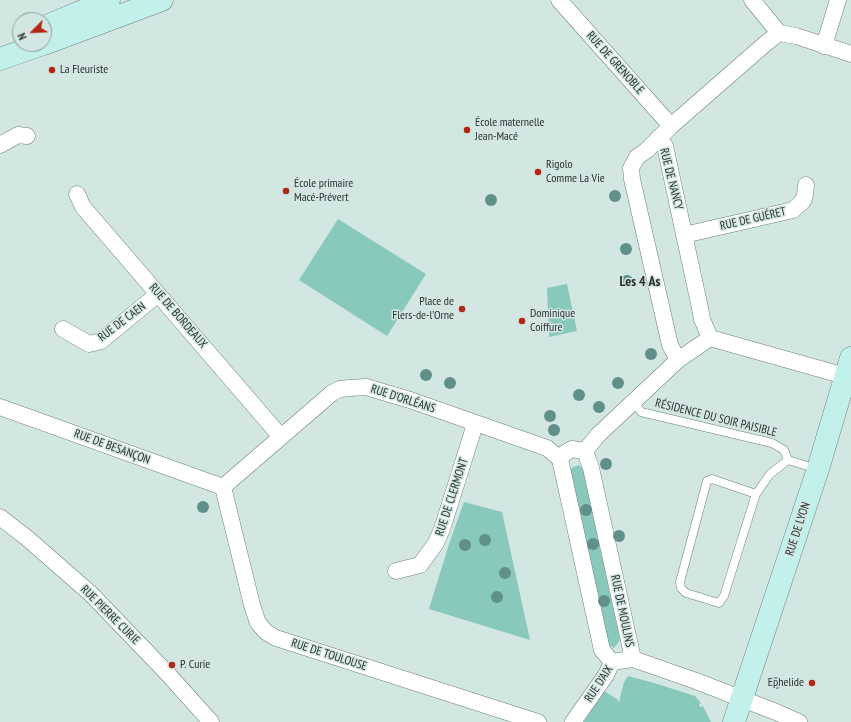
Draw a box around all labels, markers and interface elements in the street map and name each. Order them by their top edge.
north arrow [12,12,52,52]
street label: RUE DE GRENOBLE [583,29,647,97]
text: N [14,31,30,42]
place label: La Fleuriste [60,63,108,77]
marker: La Fleuriste [47,65,57,75]
place label: École maternelle Jean-Macé [475,116,545,144]
marker: École maternelle Jean-Macé [462,125,472,135]
street label: RUE DE NANCY [656,147,686,211]
place label: Rigolo Comme La Vie [546,158,605,186]
marker: Rigolo Comme La Vie [533,167,543,177]
place label: École primaire Macé-Prévert [294,177,353,205]
marker: École primaire Macé-Prévert [281,186,291,196]
street label: RUE DE GUÉRET [719,204,787,234]
district label: Les 4 As [620,274,660,290]
street label: RUE DE BORDEAUX [146,281,210,351]
place label: Place de Flers-de-l’Orne [392,295,454,323]
street label: RUE DE CAEN [95,299,149,345]
marker: Place de Flers-de-l’Orne [457,304,467,314]
place label: Dominique Coiffure [530,307,575,335]
marker: Dominique Coiffure [517,316,527,326]
street label: RUE D'ORLÉANS [369,382,437,416]
street label: RÉSIDENCE DU SOIR PAISIBLE [654,396,778,440]
street label: RUE DE BESANÇON [72,427,152,467]
street label: RUE DE CLERMONT [433,456,471,538]
street label: RUE DE LYON [783,500,813,558]
street label: RUE DE MOULINS [607,574,637,648]
street label: RUE PIERRE CURIE [77,582,143,648]
street label: RUE DE TOULOUSE [289,636,369,674]
place label: P. Curie [180,658,210,672]
marker: P. Curie [167,660,177,670]
street label: RUE D'AIX [582,663,616,705]
place label: Ephelide [768,676,804,690]
marker: Ephelide [807,678,817,688]

